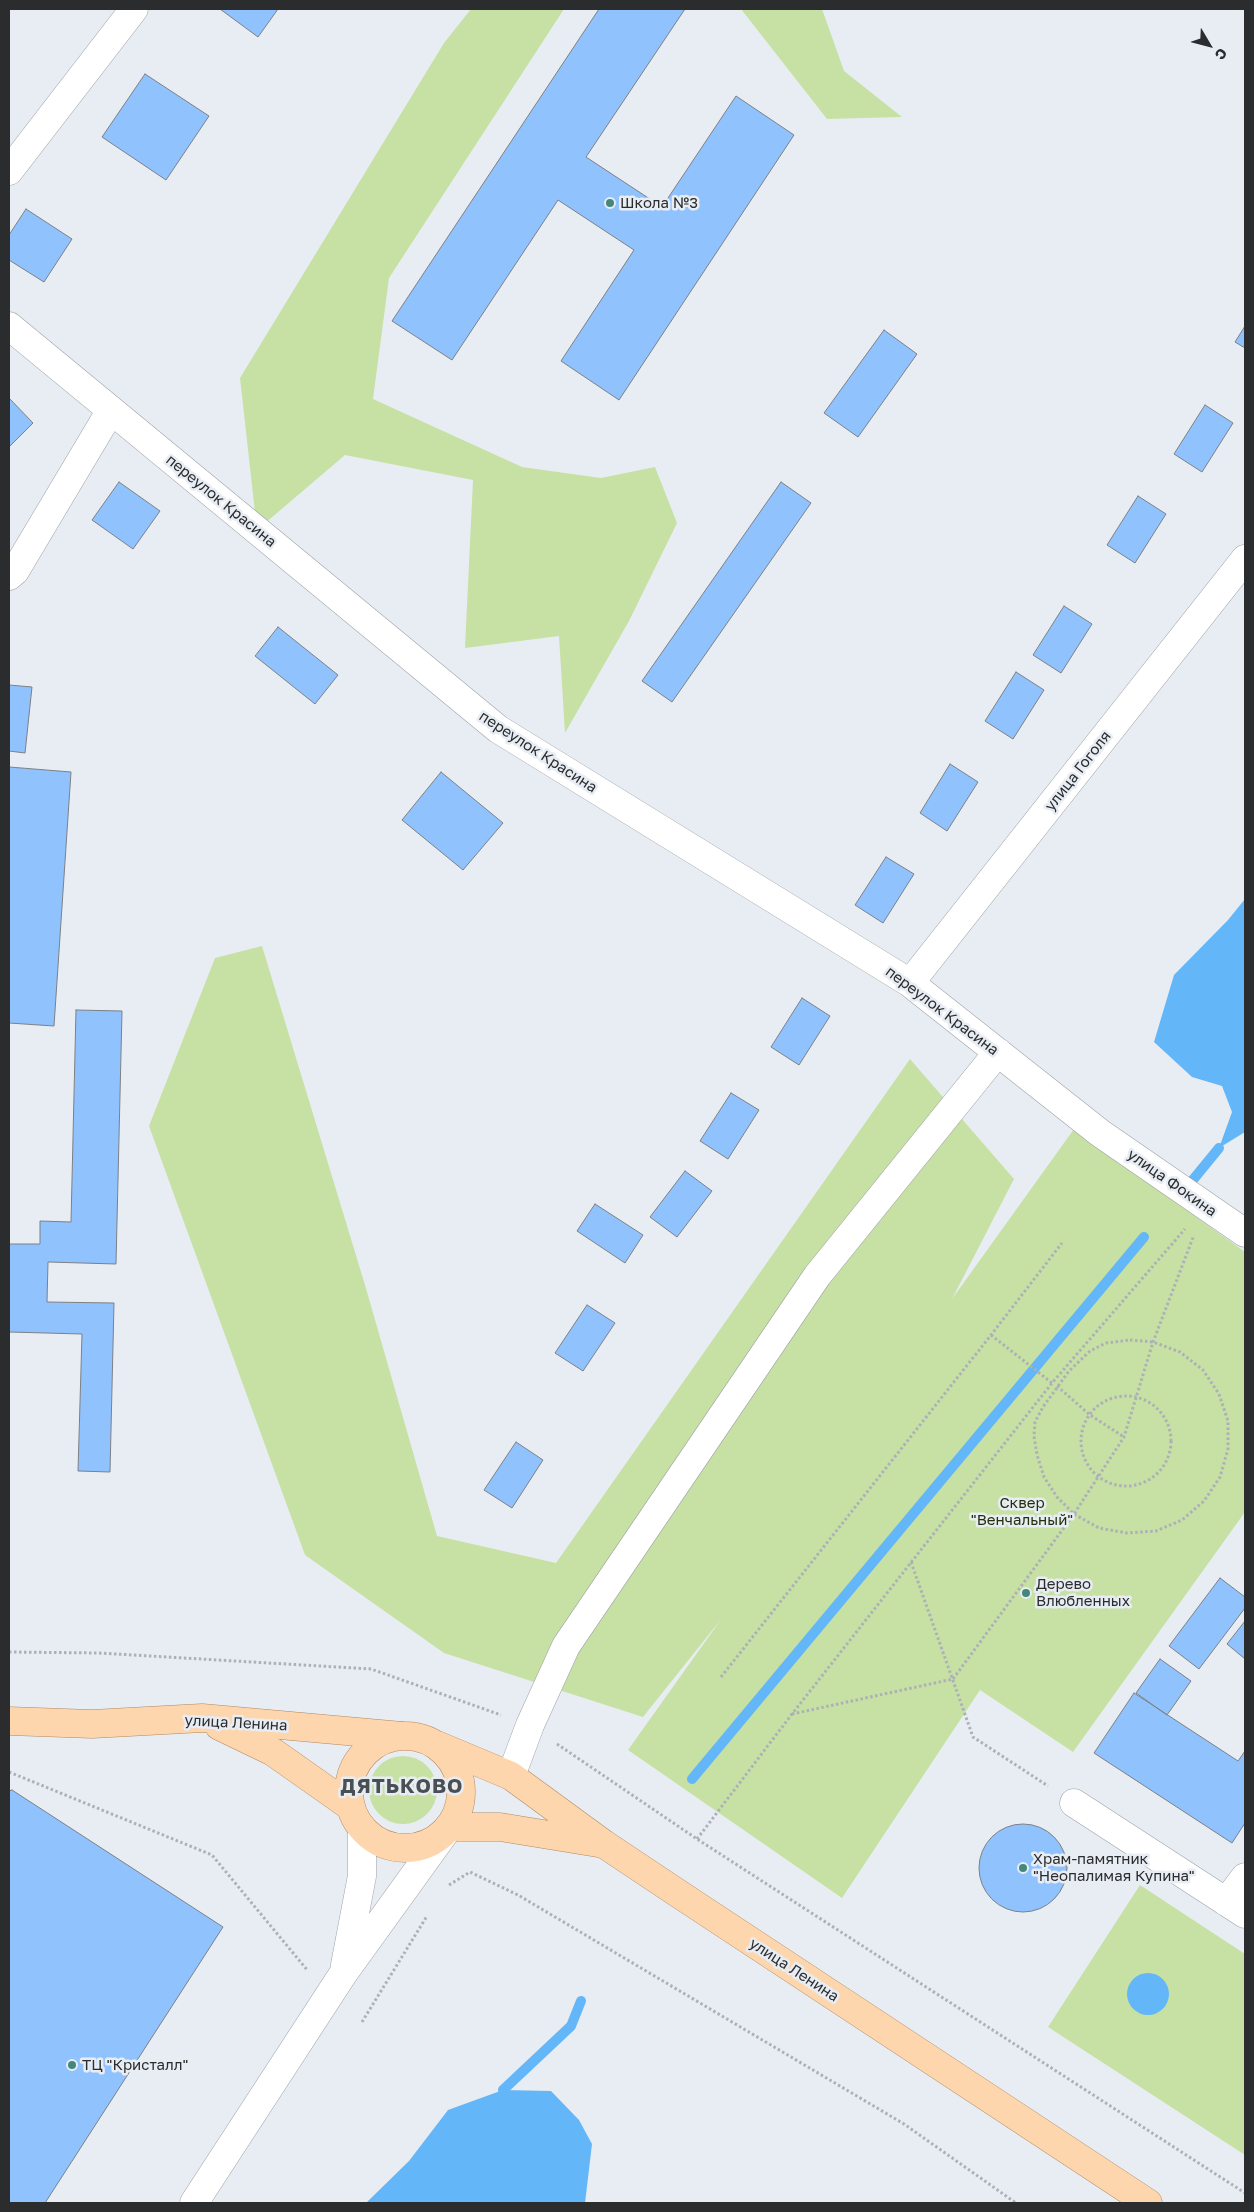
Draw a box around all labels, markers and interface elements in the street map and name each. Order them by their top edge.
north arrow [1184,20,1234,70]
text: С [1212,45,1231,63]
place label: Школа №3 [620,194,698,212]
marker: Школа №3 [604,197,616,209]
street label: переулок Красина [162,451,280,551]
street label: переулок Красина [476,707,600,797]
street label: улица Гоголя [1041,727,1115,815]
street label: переулок Красина [882,963,1002,1059]
street label: улица Фокина [1124,1146,1220,1220]
park label: Сквер "Венчальный" [971,1494,1073,1529]
place label: Дерево Влюбленных [1036,1575,1130,1610]
marker: Дерево Влюбленных [1020,1587,1032,1599]
street label: улица Ленина [184,1711,288,1735]
district label: ДЯТЬКОВО [340,1775,464,1799]
place label: Храм-памятник "Неопалимая Купина" [1033,1850,1195,1885]
marker: Храм-памятник "Неопалимая Купина" [1017,1862,1029,1874]
street label: улица Ленина [746,1934,842,2006]
place label: ТЦ "Кристалл" [82,2056,188,2074]
marker: ТЦ "Кристалл" [66,2059,78,2071]

